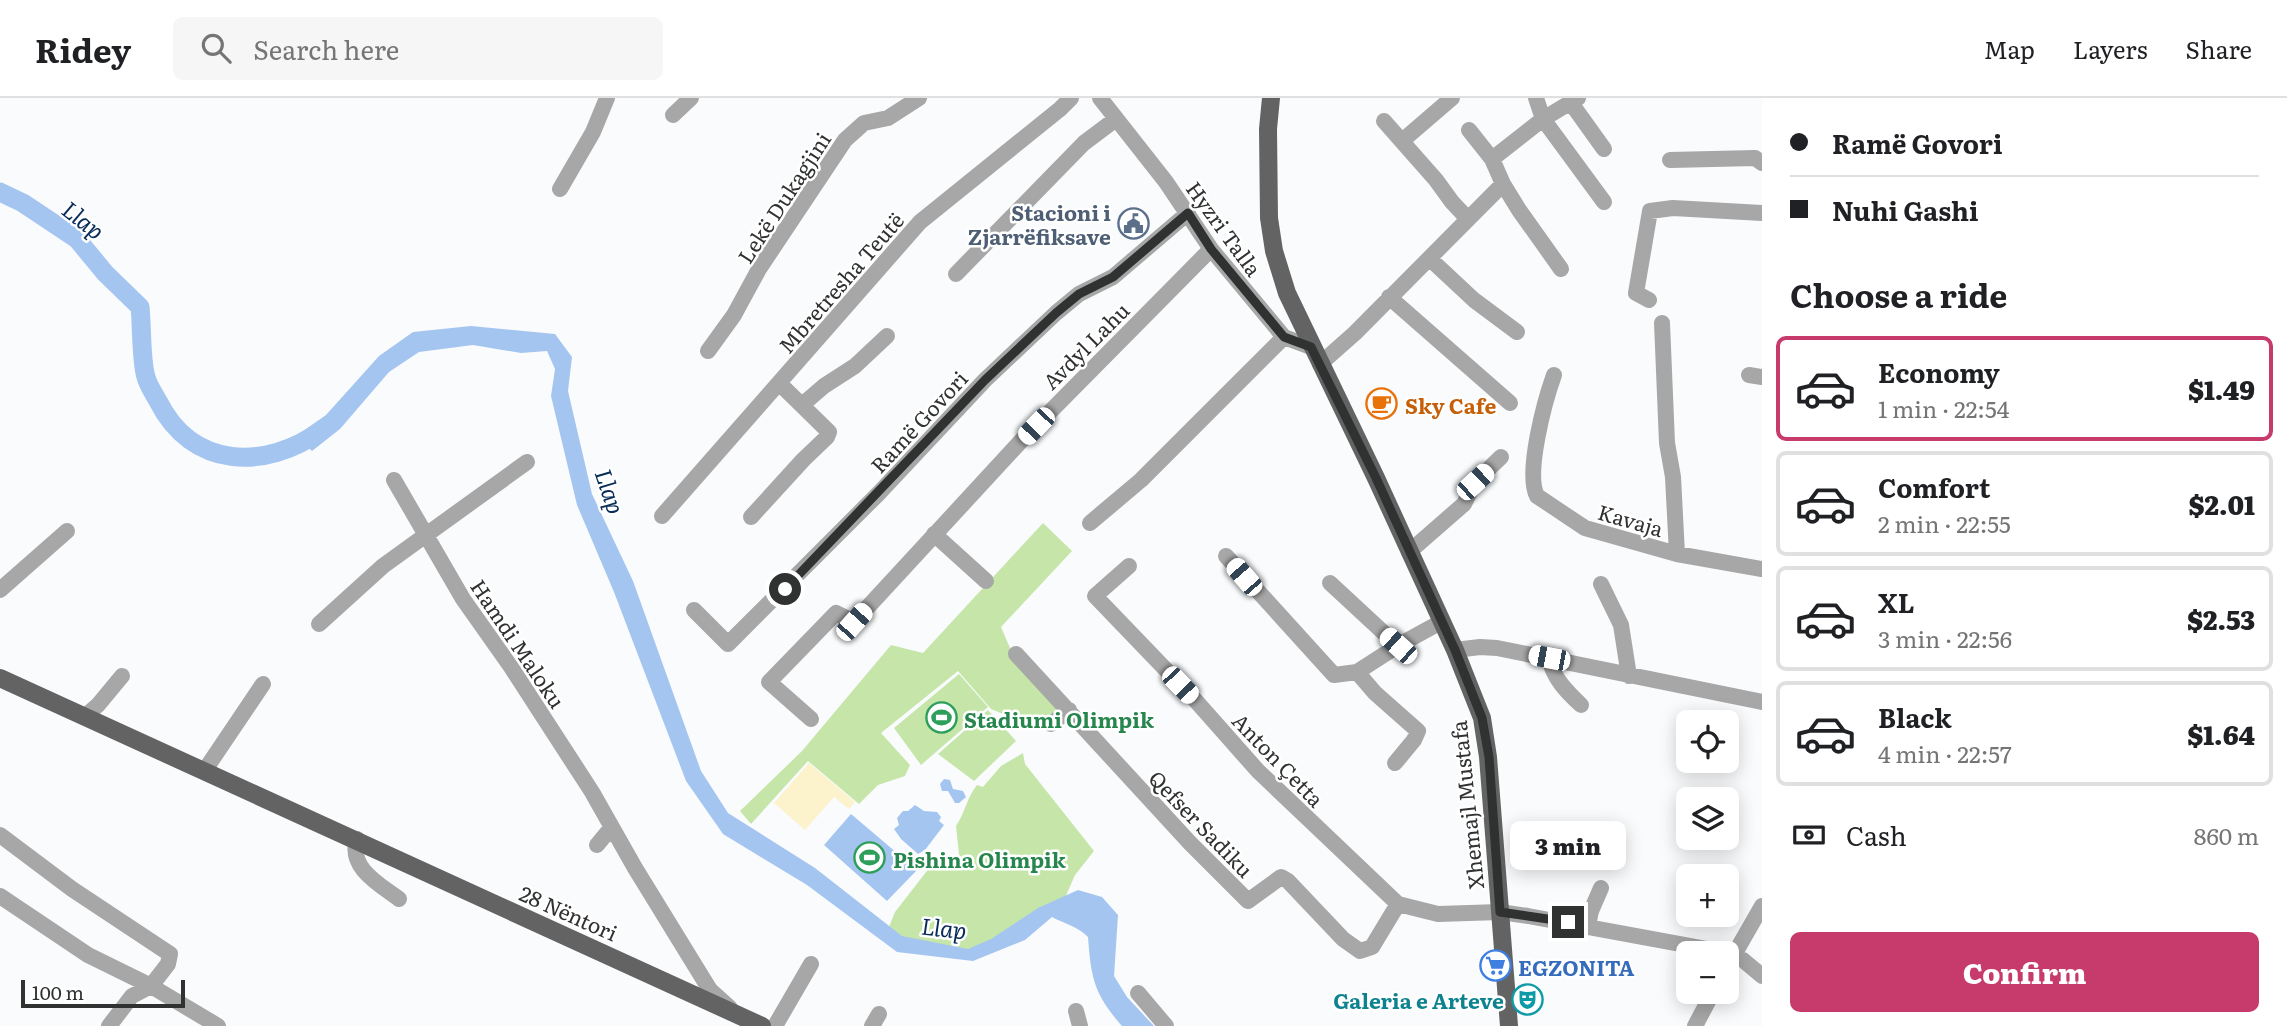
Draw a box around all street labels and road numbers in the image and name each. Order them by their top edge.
street label: Lekë Dukagjini [729,125,837,269]
street label: Hyzri Talla [1180,174,1271,283]
street label: Mbretresha Teutë [770,205,910,359]
street label: Avdyl Lahu [1035,295,1135,395]
street label: Ramë Govori [862,363,974,479]
street label: Kavaja [1595,495,1668,543]
street label: Hamdi Maloku [464,572,574,714]
street label: Anton Çetta [1226,705,1332,813]
street label: Xhemajl Mustafa [1442,718,1490,891]
street label: Qefser Sadiku [1143,762,1261,884]
street label: 28 Nëntori [515,877,623,947]

